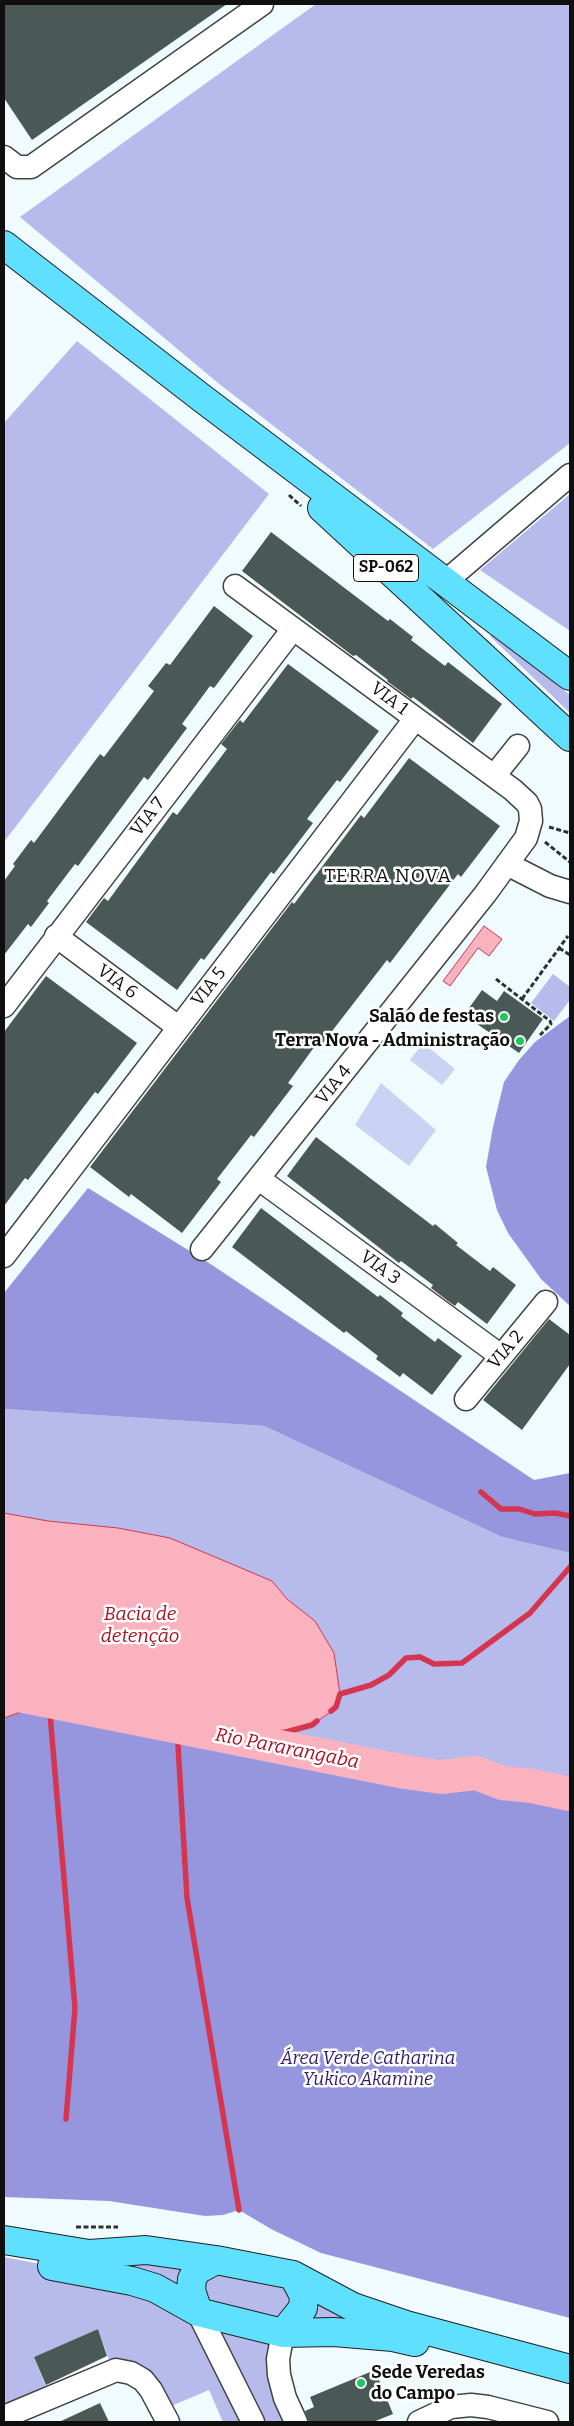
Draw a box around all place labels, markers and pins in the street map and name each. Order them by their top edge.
place label: Salão de festas [369,1006,494,1028]
marker: Salão de festas [498,1011,510,1023]
place label: Terra Nova - Administração [275,1030,510,1052]
marker: Terra Nova - Administração [514,1035,526,1047]
place label: Sede Veredas do Campo [371,2362,485,2404]
marker: Sede Veredas do Campo [355,2377,367,2389]

